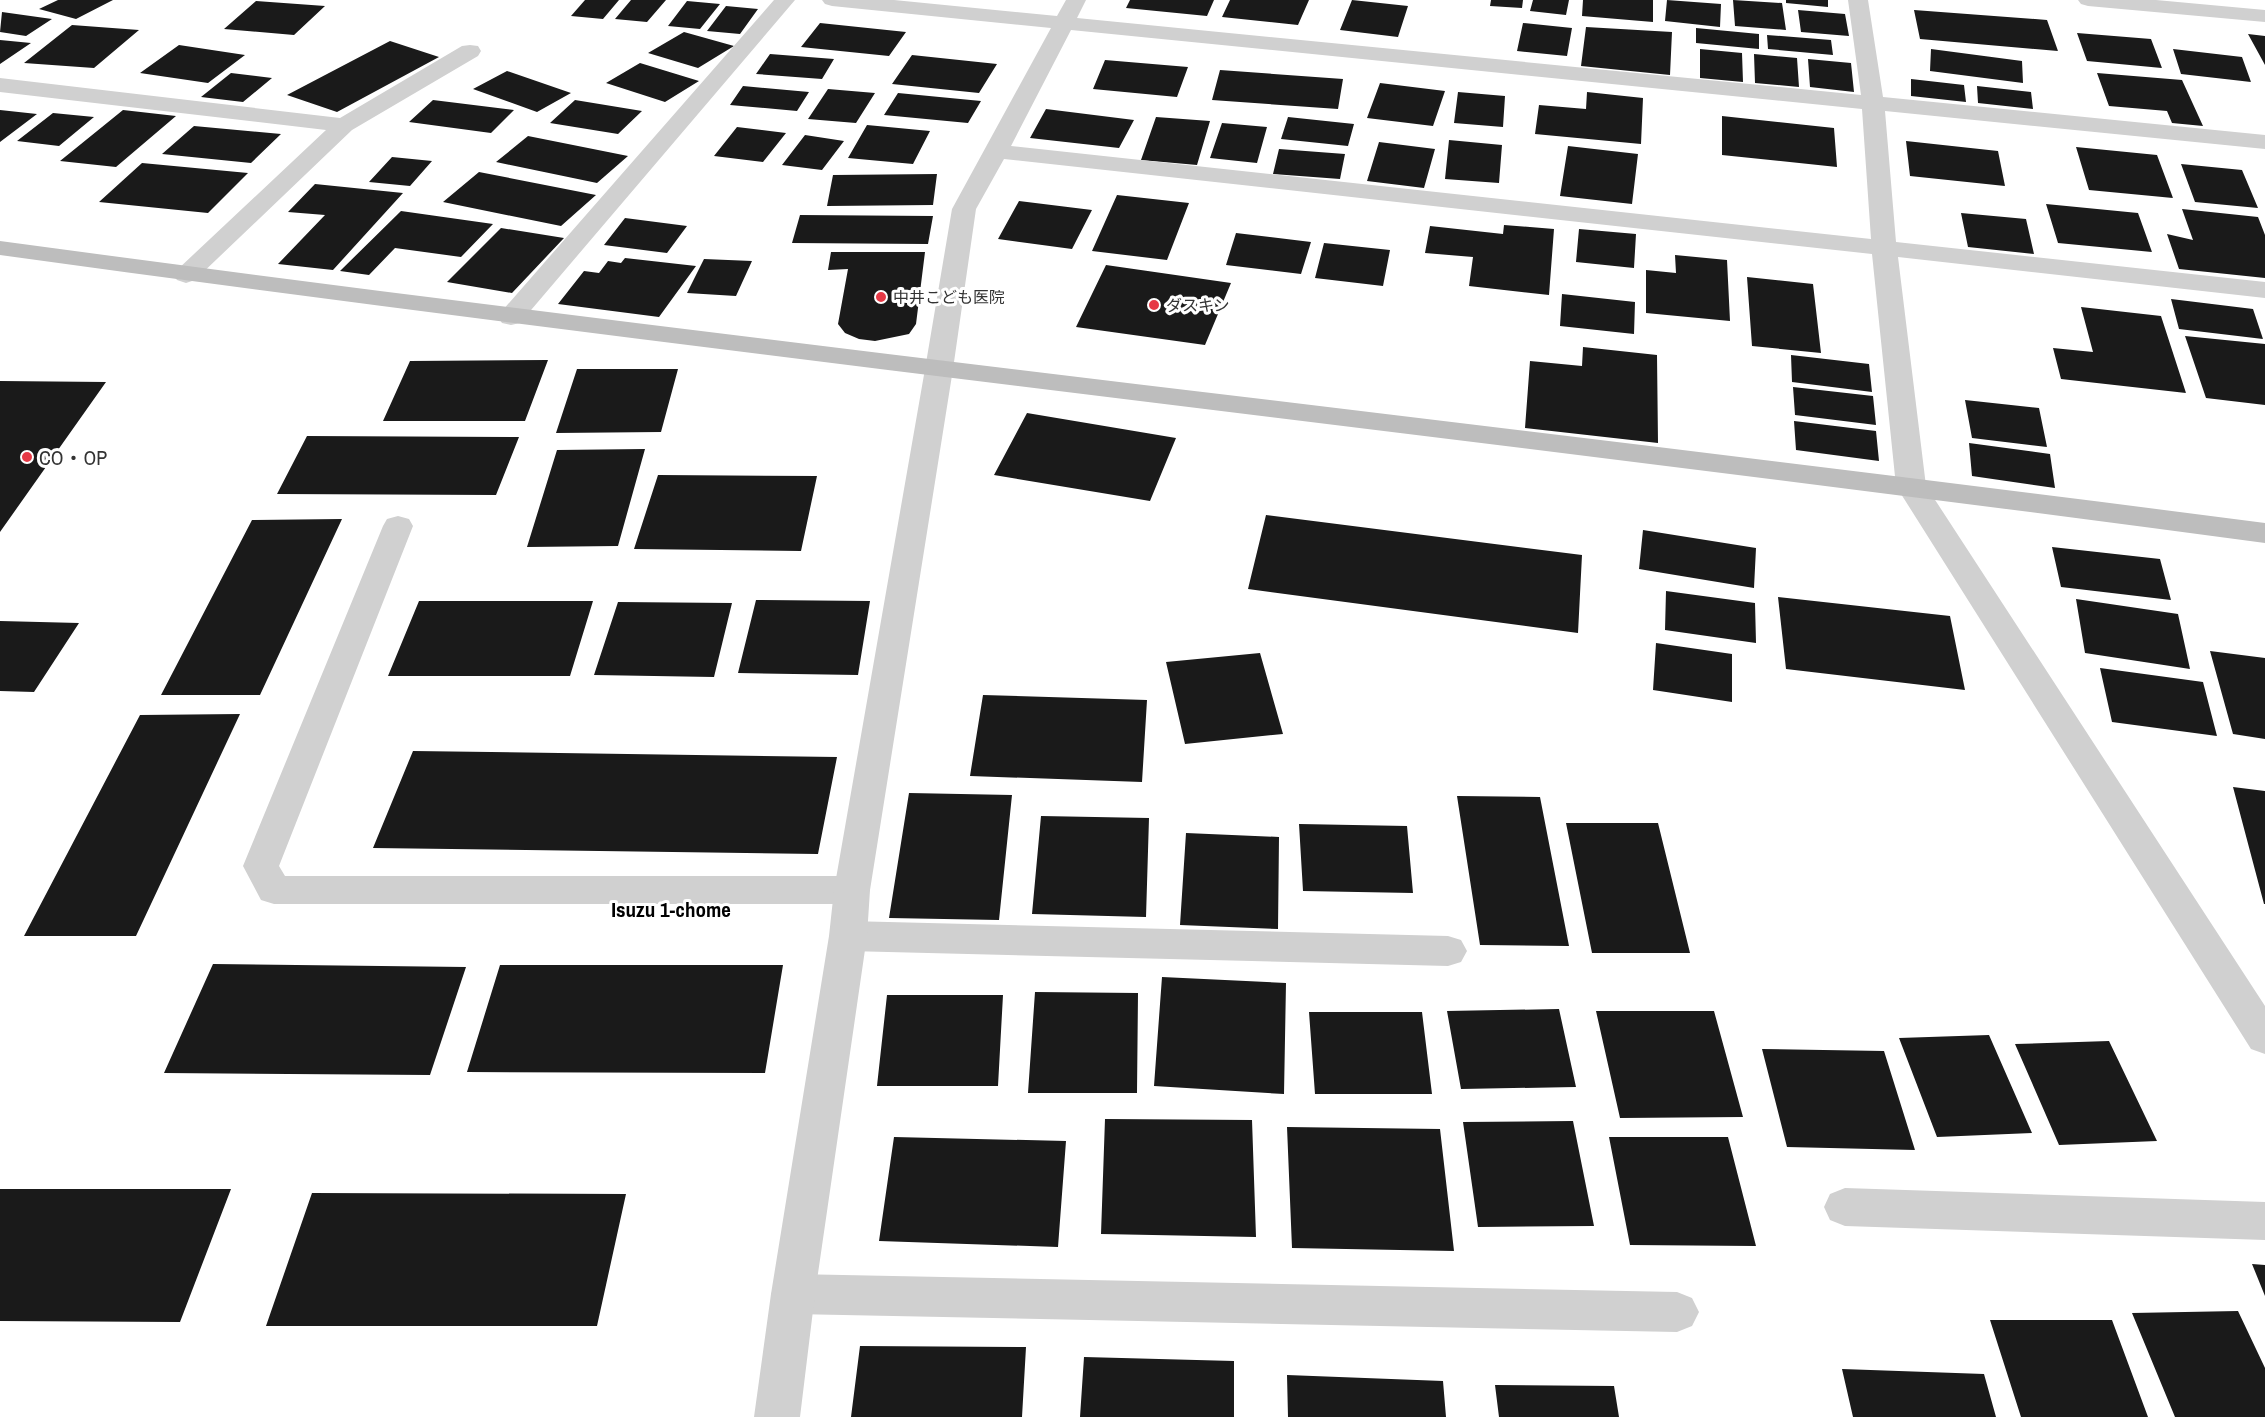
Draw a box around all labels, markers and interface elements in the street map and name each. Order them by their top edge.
place label: 中井こども医院 [893,286,1005,308]
marker: 中井こども医院 [874,290,888,304]
place label: ダスキン [1166,294,1230,316]
marker: ダスキン [1147,298,1161,312]
place label: CO・OP [39,444,107,471]
marker: CO・OP [20,450,34,464]
district label: Isuzu 1-chome [611,895,731,924]

